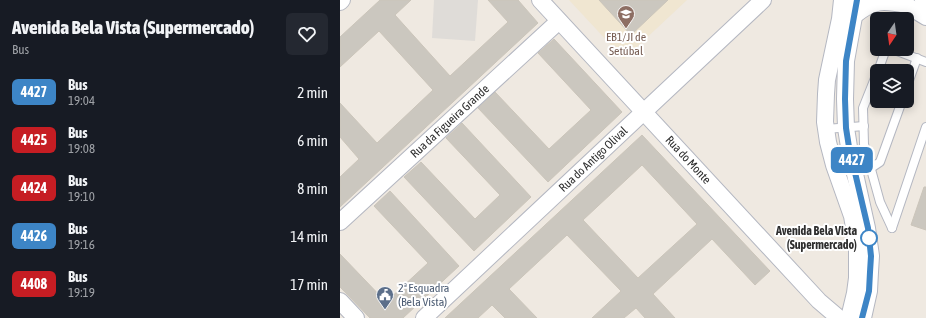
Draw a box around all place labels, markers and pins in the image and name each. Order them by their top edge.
school or university icon: EB1/JI de Setúbal [616,4,636,29]
place label: EB1/JI de Setúbal [606,30,646,58]
place label: Avenida Bela Vista (Supermercado) [775,224,857,252]
marker: Avenida Bela Vista (Supermercado) [860,229,878,247]
place label: 2ª Esquadra (Bela Vista) [398,281,449,309]
public building icon: 2ª Esquadra (Bela Vista) [375,285,395,310]

